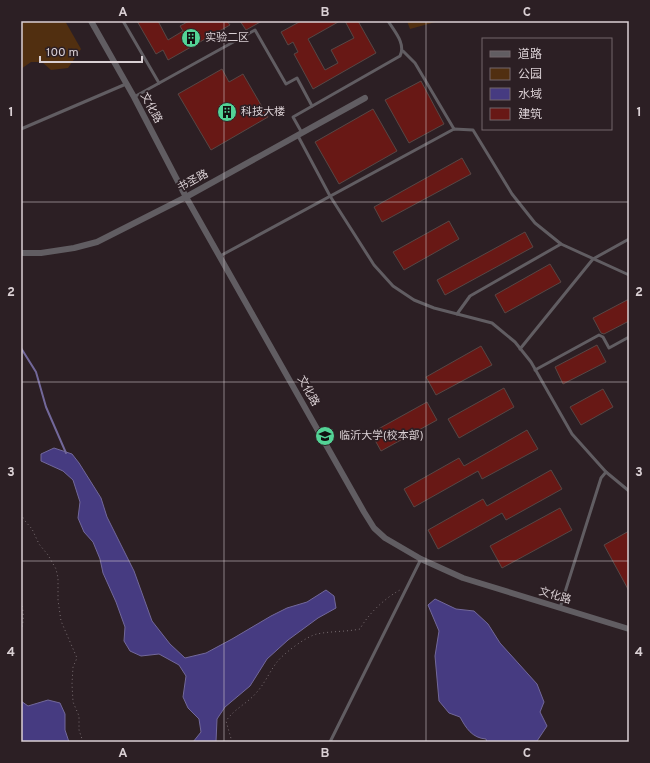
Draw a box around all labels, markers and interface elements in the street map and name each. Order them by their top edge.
text: A [118,5,128,21]
text: B [321,5,330,21]
text: C [523,5,531,21]
building icon: 实验二区 [180,27,202,49]
place label: 实验二区 [205,31,249,45]
scale bar [40,38,142,64]
legend [482,38,612,130]
text: 100 m [46,45,79,61]
text: 道路 [518,47,542,63]
text: 公园 [518,67,542,83]
text: 水域 [518,87,542,103]
street label: 文化路 [137,90,165,126]
building icon: 科技大楼 [216,101,238,123]
text: 1 [8,105,14,121]
place label: 科技大楼 [241,105,285,119]
text: 1 [636,105,642,121]
text: 建筑 [518,107,542,123]
street label: 书圣路 [175,167,211,195]
text: 2 [7,285,15,301]
text: 2 [635,285,643,301]
street label: 文化路 [294,373,322,409]
school or university icon: 临沂大学(校本部) [314,425,336,447]
place label: 临沂大学(校本部) [339,429,424,443]
text: 3 [7,465,15,481]
text: 3 [635,465,643,481]
street label: 文化路 [537,585,573,607]
text: 4 [7,645,15,661]
text: 4 [635,645,643,661]
text: A [118,746,128,762]
text: B [321,746,330,762]
text: C [523,746,531,762]

